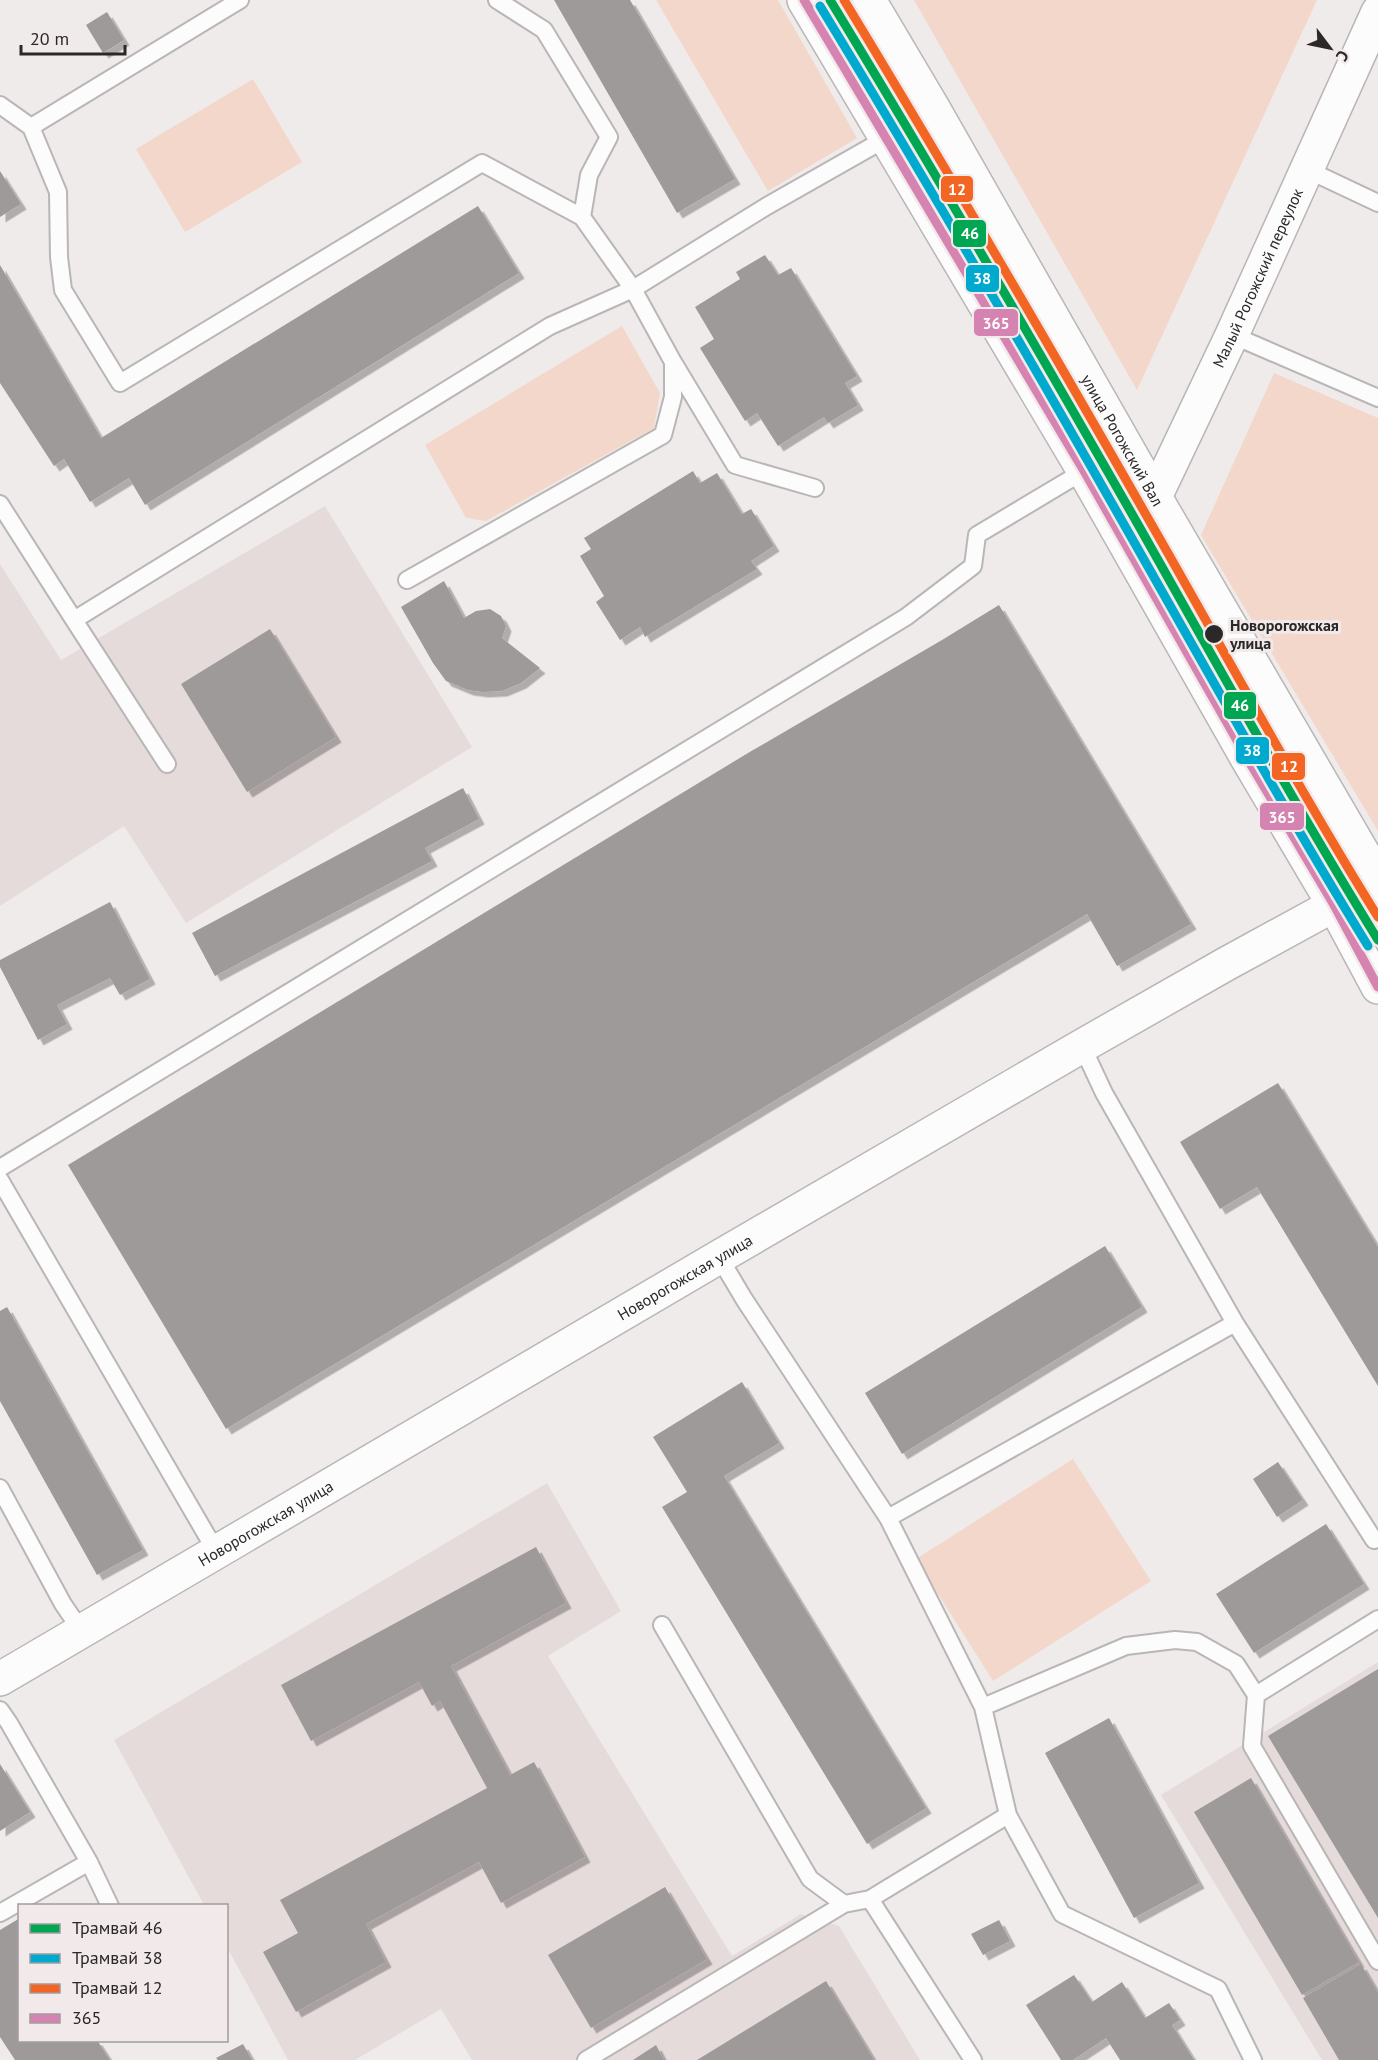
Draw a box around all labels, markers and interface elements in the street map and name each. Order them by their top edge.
scale bar [21,18,124,56]
north arrow [1300,18,1360,78]
text: 20 m [30,27,69,50]
text: С [1332,47,1354,65]
line badge: 12 [940,175,974,203]
text: 12 [948,179,966,199]
street label: Малый Рогожский переулок [1208,185,1307,371]
line badge: 46 [952,219,987,248]
text: 46 [961,223,979,243]
line badge: 38 [965,264,1000,293]
text: 38 [973,268,991,288]
line badge: 365 [973,308,1019,337]
text: 365 [982,313,1010,333]
street label: улица Рогожский Вал [1077,371,1168,510]
place label: Новорогожская улица [1229,615,1339,653]
marker: Новорогожская улица [1203,623,1225,645]
line badge: 46 [1223,691,1257,720]
text: 46 [1231,695,1249,715]
line badge: 38 [1235,736,1270,765]
text: 38 [1243,740,1261,760]
line badge: 12 [1271,752,1306,781]
text: 12 [1280,756,1298,776]
line badge: 365 [1259,802,1305,831]
text: 365 [1268,807,1296,827]
street label: Новорогожская улица [614,1230,756,1324]
street label: Новорогожская улица [195,1476,337,1570]
legend [18,1904,228,2042]
text: Трамвай 46 [72,1916,162,1939]
text: Трамвай 38 [72,1946,162,1969]
text: Трамвай 12 [72,1976,162,1999]
text: 365 [72,2006,101,2029]

